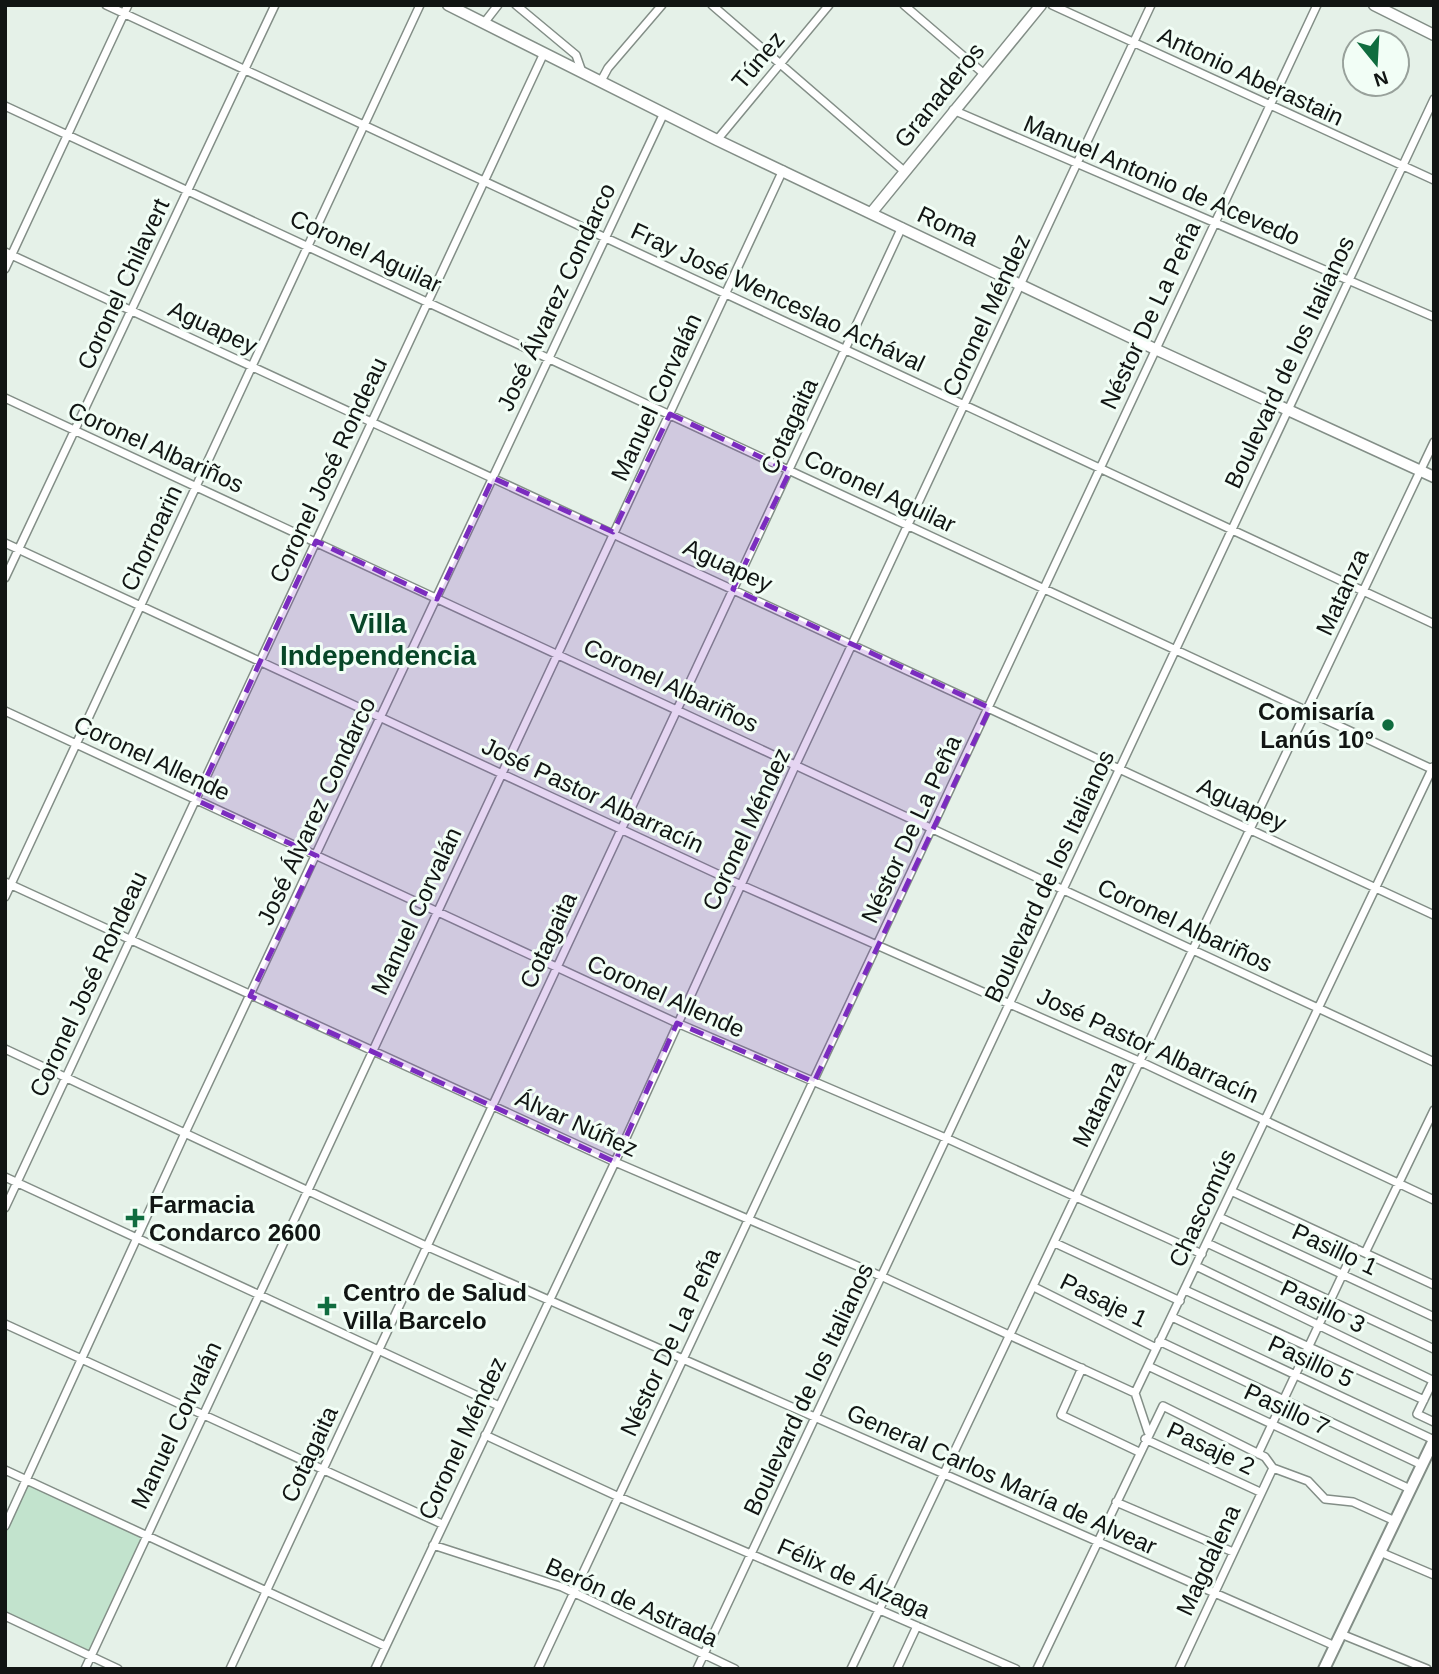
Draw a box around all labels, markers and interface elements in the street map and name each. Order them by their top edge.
street label: Antonio Aberastain [1154,21,1348,131]
street label: Túnez [726,26,790,94]
north arrow [1341,28,1411,98]
street label: Granaderos [889,37,989,153]
text: N [1371,67,1391,91]
street label: Manuel Antonio de Acevedo [1020,109,1304,251]
street label: José Álvarez Condarco [491,179,621,415]
street label: Coronel Chilavert [72,194,175,374]
street label: Roma [913,200,983,252]
street label: Coronel Aguilar [286,204,446,298]
street label: Néstor De La Peña [1095,216,1206,413]
street label: Fray José Wenceslao Achával [627,217,929,377]
street label: Coronel Méndez [937,229,1035,401]
street label: Boulevard de los Italianos [1219,232,1359,492]
street label: Aguapey [164,295,262,359]
street label: Manuel Corvalán [605,309,707,485]
street label: Coronel José Rondeau [264,353,392,587]
street label: Cotagaita [755,373,823,478]
street label: Coronel Albariños [64,396,248,498]
street label: Coronel Aguilar [800,444,960,538]
street label: Chorroarin [115,481,187,595]
street label: Aguapey [679,533,777,597]
street label: Matanza [1310,544,1374,639]
district label: Villa Independencia [280,608,476,671]
street label: Coronel Albariños [579,633,763,737]
street label: José Álvarez Condarco [251,693,381,929]
place label: Comisaría Lanús 10° [1258,698,1375,753]
street label: Coronel Allende [70,710,234,806]
marker: Comisaría Lanús 10° [1380,717,1396,733]
street label: Néstor De La Peña [856,730,967,927]
street label: José Pastor Albarracín [478,732,708,858]
street label: Coronel Méndez [697,743,795,915]
street label: Boulevard de los Italianos [979,746,1119,1006]
street label: Aguapey [1193,772,1291,836]
street label: Manuel Corvalán [365,823,467,999]
street label: Coronel José Rondeau [24,867,152,1101]
street label: Coronel Albariños [1093,873,1277,977]
street label: Cotagaita [514,887,582,992]
street label: Coronel Allende [583,949,749,1043]
street label: José Pastor Albarracín [1033,982,1263,1108]
street label: Matanza [1067,1056,1132,1151]
street label: Álvar Núñez [512,1084,642,1162]
street label: Chascomús [1163,1145,1241,1271]
place label: Farmacia Condarco 2600 [149,1191,321,1246]
marker: Farmacia Condarco 2600 [127,1210,143,1226]
street label: Pasillo 1 [1288,1218,1382,1280]
street label: Néstor De La Peña [615,1243,726,1440]
street label: Boulevard de los Italianos [738,1259,878,1519]
street label: Pasaje 1 [1056,1267,1152,1333]
street label: Pasillo 3 [1276,1274,1370,1338]
place label: Centro de Salud Villa Barcelo [343,1279,527,1334]
marker: Centro de Salud Villa Barcelo [317,1296,337,1316]
street label: Pasillo 5 [1264,1330,1358,1392]
street label: Manuel Corvalán [125,1337,227,1513]
street label: Coronel Méndez [413,1352,511,1524]
street label: Pasillo 7 [1240,1378,1334,1440]
street label: General Carlos María de Alvear [843,1398,1161,1560]
street label: Cotagaita [275,1401,343,1506]
street label: Pasaje 2 [1163,1416,1259,1480]
street label: Magdalena [1171,1500,1246,1620]
street label: Félix de Álzaga [774,1532,935,1624]
street label: Berón de Astrada [542,1552,723,1652]

